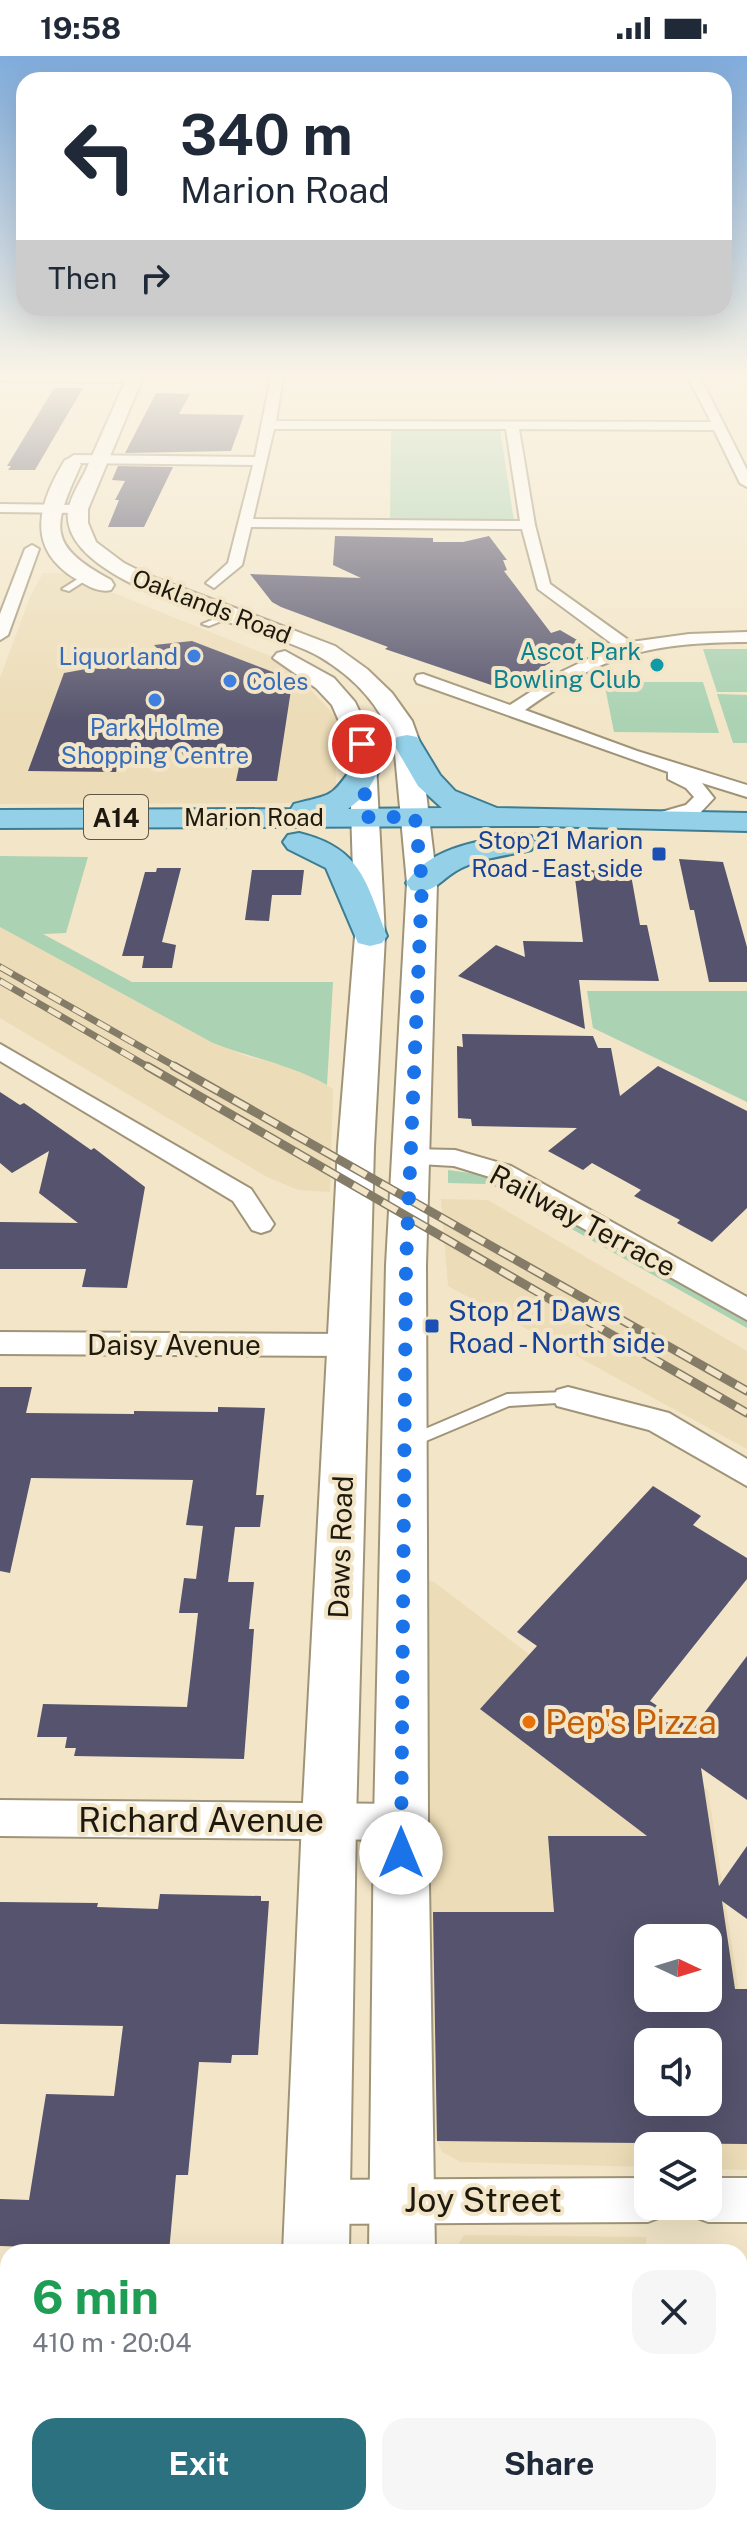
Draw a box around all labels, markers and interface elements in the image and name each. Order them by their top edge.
text: 19:58 [40,10,121,46]
text: 340 m [180,102,353,168]
icon: left [48,104,152,208]
text: Marion Road [180,169,390,211]
icon: right [133,256,177,300]
text: Then [48,260,117,296]
street label: Oaklands Road [129,563,295,649]
place label: Ascot Park Bowling Club [493,637,641,693]
place label: Liquorland [58,642,178,670]
marker: Liquorland [185,647,203,665]
marker: Ascot Park Bowling Club [648,656,666,674]
place label: Coles [246,667,308,695]
marker: Coles [221,672,239,690]
marker: Park Holme Shopping Centre [146,691,164,709]
pin [328,710,396,778]
place label: Park Holme Shopping Centre [61,713,249,769]
icon: arrive [340,722,384,766]
road number: A14 [84,795,148,839]
street label: Marion Road [184,803,324,831]
place label: Stop 21 Marion Road - East side [471,826,643,882]
marker: Stop 21 Marion Road - East side [650,845,668,863]
street label: Railway Terrace [484,1157,682,1283]
place label: Stop 21 Daws Road - North side [448,1294,666,1359]
marker: Stop 21 Daws Road - North side [423,1317,441,1335]
street label: Daisy Avenue [87,1328,261,1361]
street label: Daws Road [321,1475,359,1619]
place label: Pep's Pizza [545,1702,717,1742]
marker: Pep's Pizza [520,1713,538,1731]
street label: Richard Avenue [78,1800,324,1840]
position arrow [359,1811,443,1895]
north arrow [634,1924,722,2012]
map controls [634,1924,722,2220]
button: sound [634,2028,722,2116]
button: layers [634,2132,722,2220]
street label: Joy Street [404,2180,562,2220]
text: 6 min [32,2268,159,2325]
button: close [632,2270,716,2354]
text: 410 m · 20:04 [32,2327,192,2358]
button: Exit [32,2418,366,2510]
button: Share [382,2418,716,2510]

